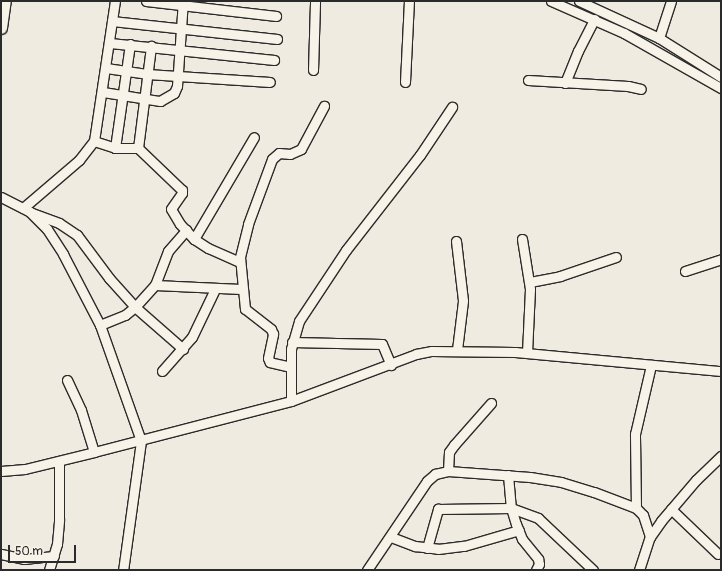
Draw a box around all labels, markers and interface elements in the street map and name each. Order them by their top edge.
scale bar [10,537,78,563]
text: 50 m [15,544,43,559]

